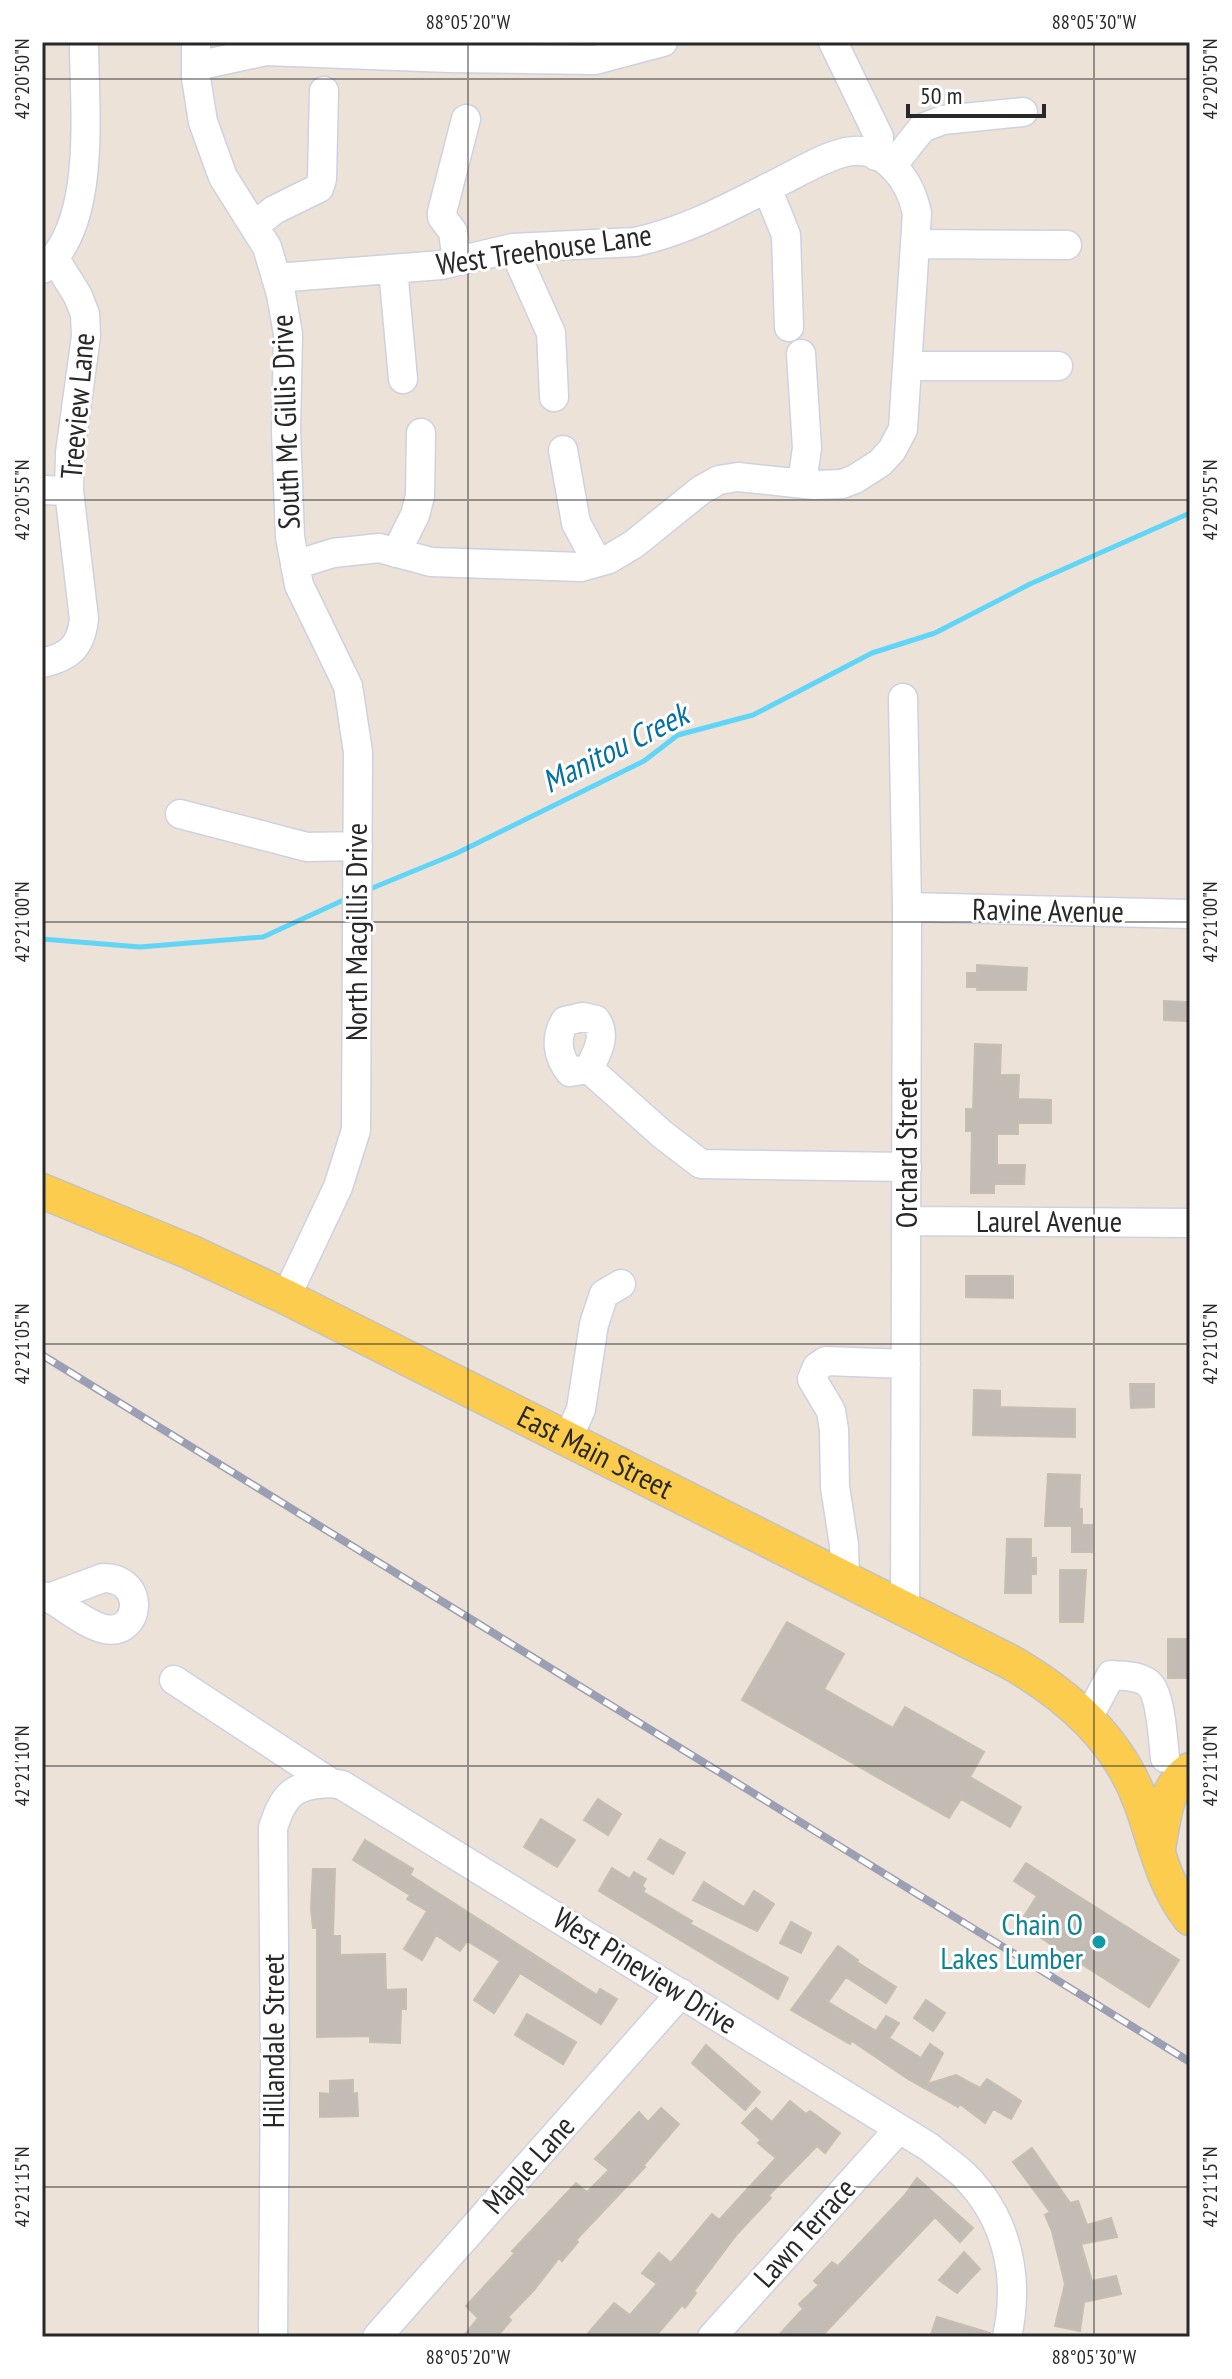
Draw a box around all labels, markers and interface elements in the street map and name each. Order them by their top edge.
text: 88°05'20"W [426,9,511,35]
text: 88°05'30"W [1052,9,1137,35]
text: 42°20'50"N [9,39,35,119]
text: 42°20'50"N [1197,39,1223,119]
scale bar [908,68,1044,118]
text: 50 m [920,80,962,111]
street label: West Treehouse Lane [434,214,654,283]
street label: South Mc Gillis Drive [261,314,308,530]
street label: Treeview Lane [51,331,102,481]
text: 42°20'55"N [9,460,35,540]
text: 42°20'55"N [1197,460,1223,540]
water label: Manitou Creek [534,691,698,802]
street label: North Macgillis Drive [336,823,375,1041]
text: 42°21'00"N [9,882,35,962]
text: 42°21'00"N [1197,882,1223,962]
street label: Ravine Avenue [972,889,1124,930]
street label: Orchard Street [886,1077,925,1228]
street label: Laurel Avenue [976,1201,1122,1240]
text: 42°21'05"N [9,1304,35,1384]
text: 42°21'05"N [1197,1304,1223,1384]
street label: East Main Street [511,1396,680,1507]
text: 42°21'10"N [9,1726,35,1806]
text: 42°21'10"N [1197,1726,1223,1806]
street label: West Pineview Drive [547,1898,745,2042]
place label: Chain O Lakes Lumber [941,1904,1084,1977]
marker: Chain O Lakes Lumber [1090,1933,1108,1951]
street label: Hillandale Street [253,1953,292,2128]
street label: Maple Lane [473,2107,582,2221]
text: 42°21'15"N [9,2147,35,2227]
text: 42°21'15"N [1197,2147,1223,2227]
street label: Lawn Terrace [744,2169,863,2295]
text: 88°05'20"W [426,2344,511,2370]
text: 88°05'30"W [1052,2344,1137,2370]

